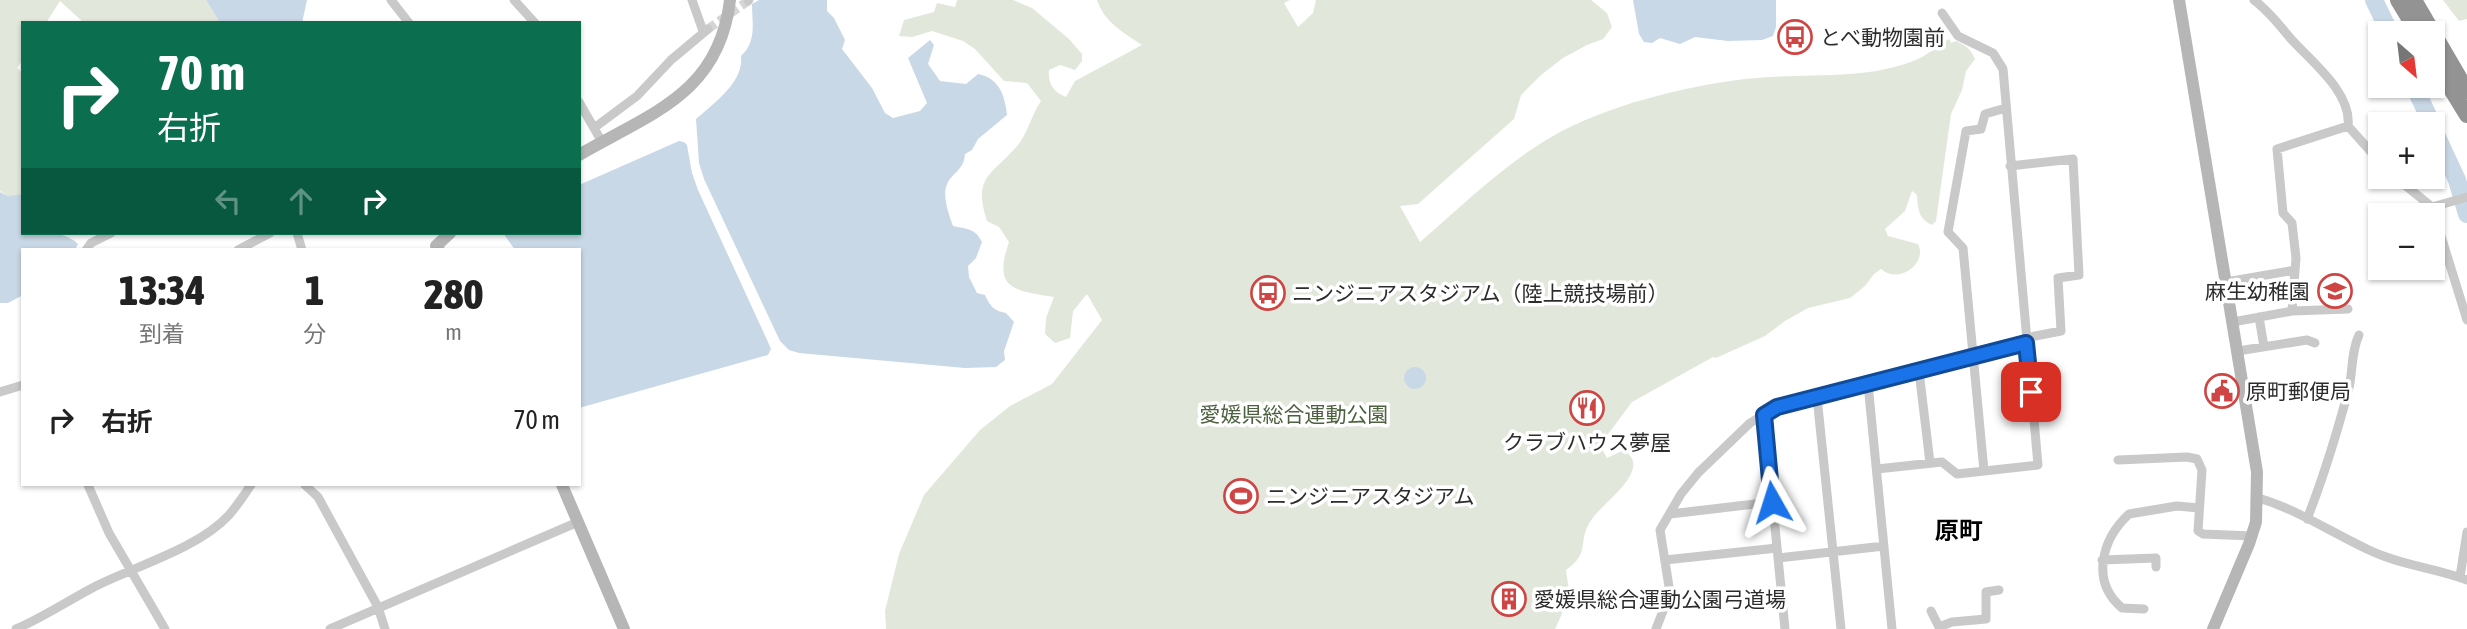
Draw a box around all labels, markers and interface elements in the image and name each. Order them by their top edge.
bus stop icon: とべ動物園前 [1776,18,1814,56]
north arrow [2368,21,2445,98]
map controls [2368,21,2445,280]
place label: とべ動物園前 [1820,25,1945,49]
text: 70 m [157,44,245,100]
icon: right [42,49,133,140]
text: 右折 [157,109,221,146]
button: + [2368,112,2445,189]
icon: left [209,182,247,220]
icon: ahead [282,182,320,220]
icon: right [355,182,393,220]
button: − [2368,203,2445,280]
text: 13:34 [119,266,205,314]
text: 1 [305,266,324,314]
text: 280 [424,270,483,318]
school or university icon: 麻生幼稚園 [2316,272,2354,310]
bus stop icon: ニンジニアスタジアム（陸上競技場前） [1249,274,1287,312]
place label: 麻生幼稚園 [2205,279,2310,303]
place label: ニンジニアスタジアム（陸上競技場前） [1292,281,1669,305]
text: m [445,319,462,345]
text: 到着 [139,321,185,347]
text: 分 [303,321,326,347]
pin [2001,362,2061,422]
public building icon: 原町郵便局 [2203,372,2241,410]
icon: arrive [2012,373,2050,411]
place label: 原町郵便局 [2246,379,2351,403]
restaurant icon: クラブハウス夢屋 [1568,389,1606,427]
icon: right [42,401,80,439]
park label: 愛媛県総合運動公園 [1200,402,1389,426]
text: 70 m [513,405,560,435]
text: 右折 [101,407,153,437]
place label: クラブハウス夢屋 [1503,430,1671,454]
position arrow [1735,465,1809,539]
sports icon: ニンジニアスタジアム [1222,477,1260,515]
place label: ニンジニアスタジアム [1266,484,1475,508]
district label: 原町 [1935,517,1983,544]
building icon: 愛媛県総合運動公園弓道場 [1490,580,1528,618]
place label: 愛媛県総合運動公園弓道場 [1534,587,1786,611]

